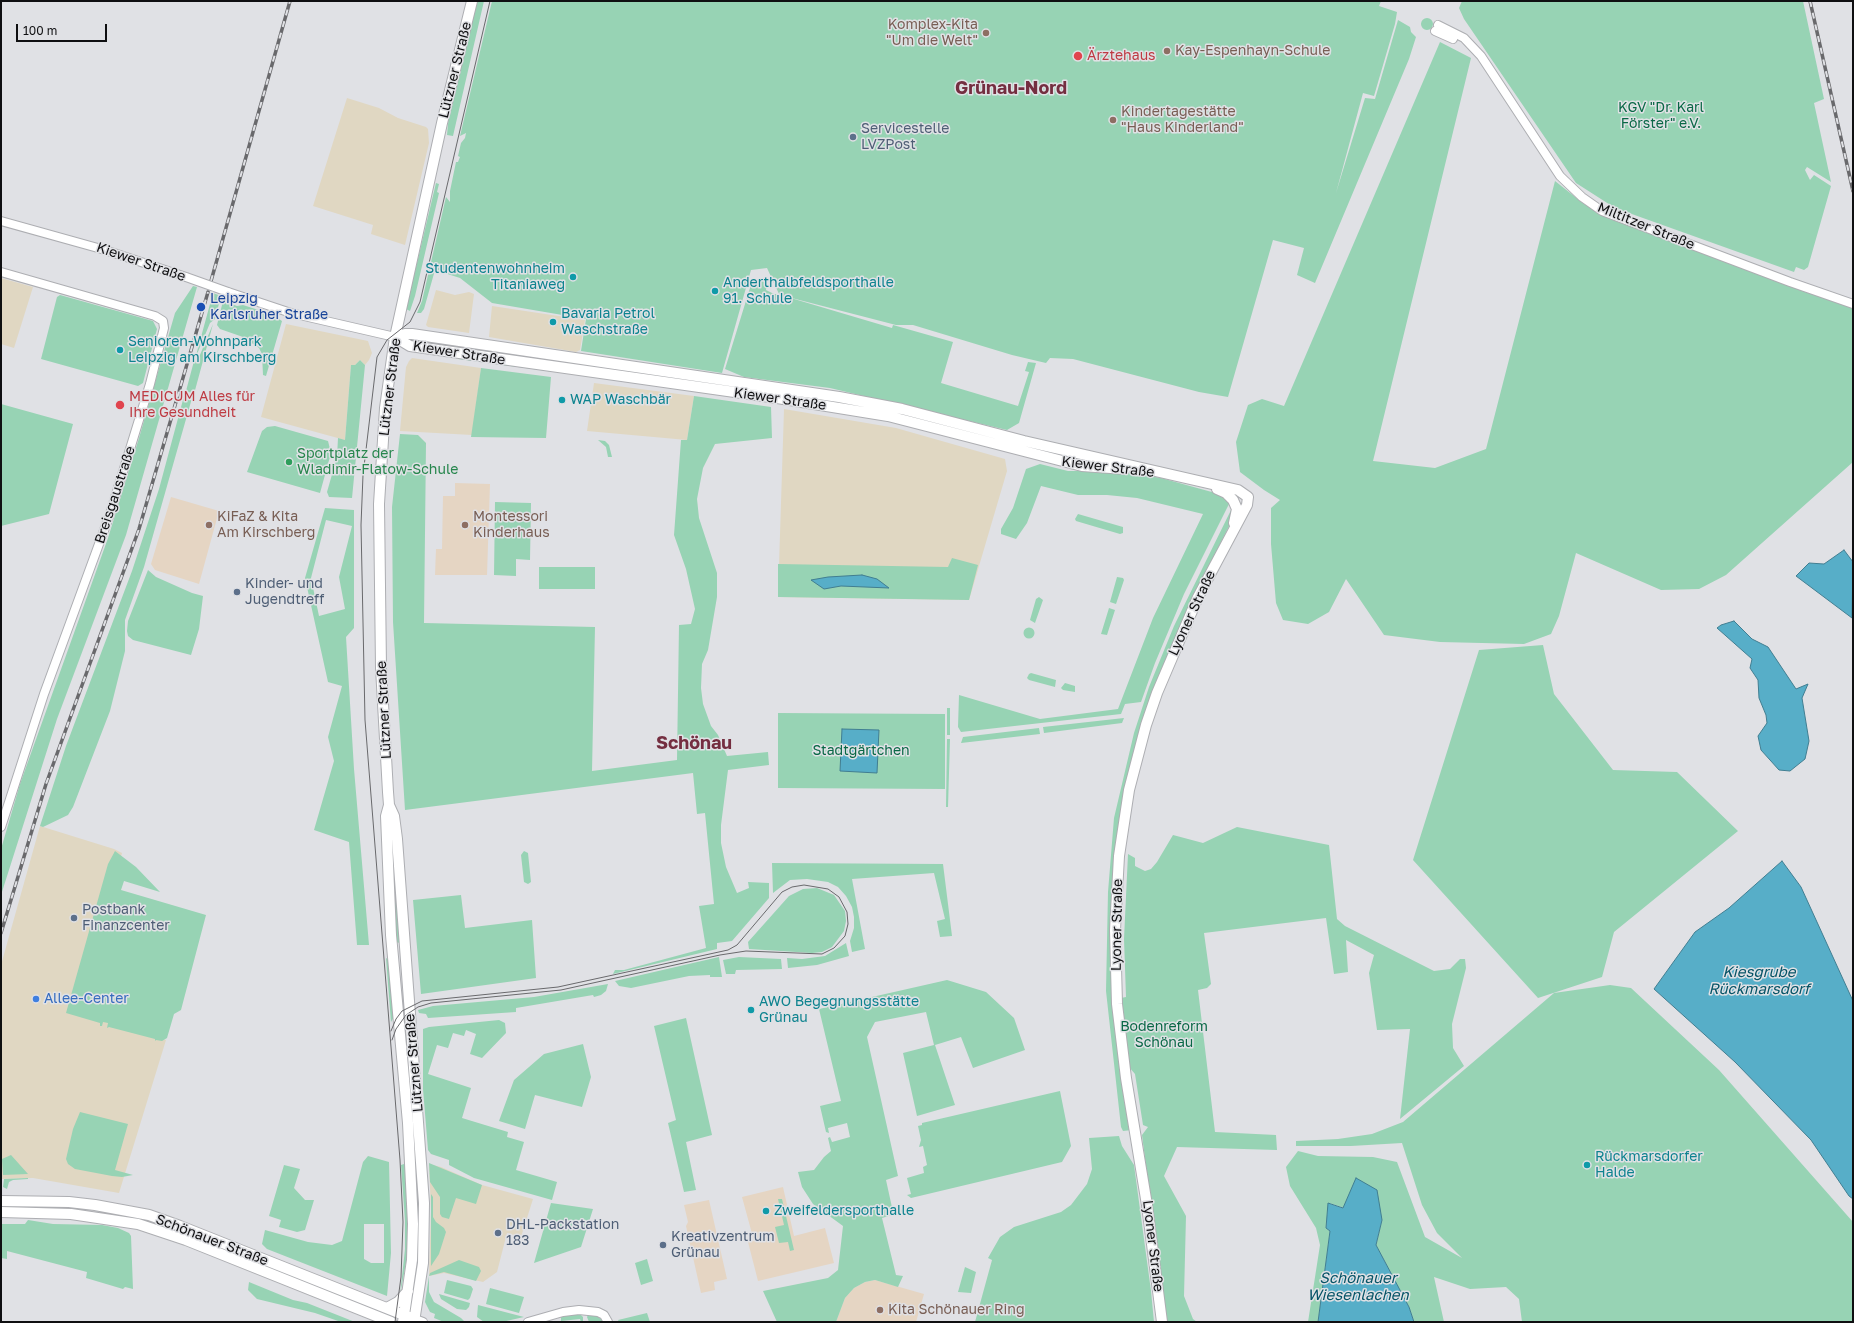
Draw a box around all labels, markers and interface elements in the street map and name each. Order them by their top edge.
scale bar [18,16,109,42]
place label: Komplex-Kita "Um die Welt" [886,17,978,50]
street label: Lützner Straße [435,20,475,120]
text: 100 m [23,23,57,38]
marker: Komplex-Kita "Um die Welt" [981,28,991,38]
place label: Kay-Espenhayn-Schule [1175,43,1330,59]
marker: Kay-Espenhayn-Schule [1162,46,1172,56]
place label: Ärztehaus [1087,48,1156,64]
marker: Ärztehaus [1072,50,1084,62]
district label: Grünau-Nord [955,77,1067,99]
park label: KGV "Dr. Karl Förster" e.V. [1618,100,1704,132]
place label: Kindertagestätte "Haus Kinderland" [1121,104,1244,136]
marker: Kindertagestätte "Haus Kinderland" [1108,115,1118,125]
place label: Servicestelle LVZPost [861,121,949,154]
marker: Servicestelle LVZPost [848,132,858,142]
street label: Miltitzer Straße [1595,199,1697,253]
street label: Kiewer Straße [94,239,188,285]
place label: Studentenwohnheim Titaniaweg [425,261,565,294]
marker: Studentenwohnheim Titaniaweg [568,272,578,282]
place label: Anderthalbfeldsporthalle 91. Schule [723,275,894,308]
marker: Anderthalbfeldsporthalle 91. Schule [710,286,720,296]
place label: Leipzig Karlsruher Straße [210,291,328,324]
marker: Leipzig Karlsruher Straße [195,301,207,313]
place label: Bavaria Petrol Waschstraße [561,306,655,338]
marker: Bavaria Petrol Waschstraße [548,317,558,327]
place label: Senioren-Wohnpark Leipzig am Kirschberg [128,334,276,366]
street label: Lützner Straße [376,337,404,437]
street label: Kiewer Straße [412,337,506,369]
marker: Senioren-Wohnpark Leipzig am Kirschberg [115,345,125,355]
street label: Kiewer Straße [733,384,827,414]
place label: MEDICUM Alles für Ihre Gesundheit [129,389,255,422]
place label: WAP Waschbär [570,392,671,408]
marker: WAP Waschbär [557,395,567,405]
marker: MEDICUM Alles für Ihre Gesundheit [114,399,126,411]
street label: Breisgaustraße [91,444,139,546]
place label: Sportplatz der Wladimir-Flatow-Schule [297,446,458,478]
street label: Kiewer Straße [1061,453,1155,481]
marker: Sportplatz der Wladimir-Flatow-Schule [284,457,294,467]
place label: KiFaZ & Kita Am Kirschberg [217,509,315,542]
place label: Montessori Kinderhaus [473,509,550,542]
marker: KiFaZ & Kita Am Kirschberg [204,520,214,530]
marker: Montessori Kinderhaus [460,520,470,530]
street label: Lyoner Straße [1165,568,1219,658]
place label: Kinder- und Jugendtreff [245,576,324,608]
marker: Kinder- und Jugendtreff [232,587,242,597]
street label: Lützner Straße [373,660,395,760]
district label: Schönau [656,732,732,754]
park label: Stadtgärtchen [812,743,910,759]
street label: Lyoner Straße [1108,879,1126,971]
place label: Postbank Finanzcenter [82,902,170,934]
marker: Postbank Finanzcenter [69,913,79,923]
water label: Kiesgrube Rückmarsdorf [1708,963,1810,998]
place label: Allee-Center [44,991,129,1007]
marker: Allee-Center [31,994,41,1004]
place label: AWO Begegnungsstätte Grünau [759,994,919,1026]
marker: AWO Begegnungsstätte Grünau [746,1005,756,1015]
street label: Lützner Straße [401,1013,427,1113]
park label: Bodenreform Schönau [1120,1019,1208,1052]
place label: Rückmarsdorfer Halde [1595,1149,1703,1182]
marker: Rückmarsdorfer Halde [1582,1160,1592,1170]
street label: Lyoner Straße [1139,1199,1167,1293]
place label: Zweifeldersporthalle [774,1203,914,1219]
marker: Zweifeldersporthalle [761,1206,771,1216]
street label: Schönauer Straße [153,1211,271,1269]
place label: DHL-Packstation 183 [506,1217,619,1250]
marker: DHL-Packstation 183 [493,1228,503,1238]
place label: Kreativzentrum Grünau [671,1229,775,1262]
marker: Kreativzentrum Grünau [658,1240,668,1250]
water label: Schönauer Wiesenlachen [1307,1269,1409,1304]
place label: Kita Schönauer Ring [888,1302,1025,1318]
marker: Kita Schönauer Ring [875,1305,885,1315]

